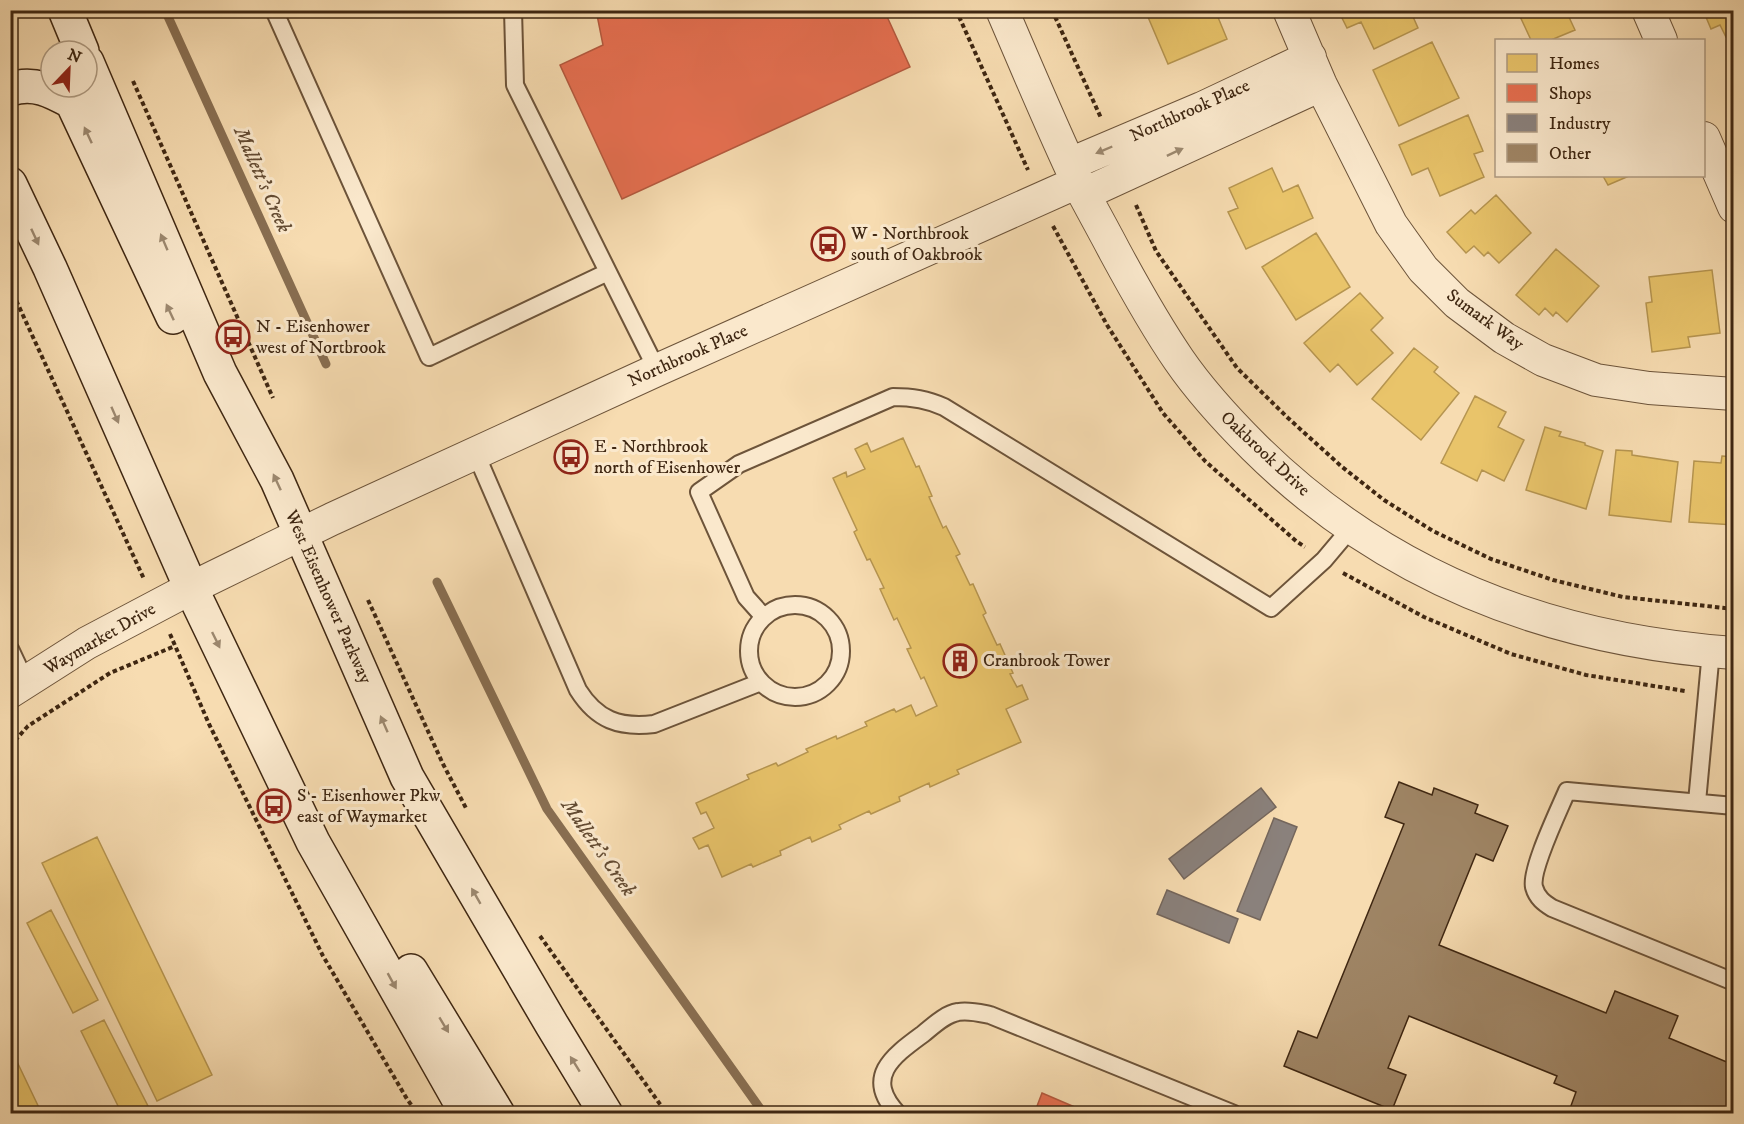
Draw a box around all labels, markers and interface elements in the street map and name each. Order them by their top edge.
north arrow [39,39,99,99]
legend [1495,39,1705,177]
text: N [65,44,84,68]
text: Homes [1549,53,1600,75]
street label: Northbrook Place [1127,75,1253,147]
text: Shops [1549,83,1592,105]
text: Industry [1549,113,1611,135]
water label: Mallett's Creek [227,121,297,237]
one-way arrow [83,127,92,144]
text: Other [1549,143,1591,165]
one-way arrow [1094,145,1112,155]
one-way arrow [1167,147,1185,157]
place label: W - Northbrook south of Oakbrook [850,223,983,266]
bus stop icon: W - Northbrook south of Oakbrook [810,226,846,262]
one-way arrow [31,228,40,245]
one-way arrow [159,233,168,251]
street label: Sumark Way [1442,285,1528,356]
one-way arrow [166,303,175,320]
place label: N - Eisenhower west of Nortbrook [255,316,386,359]
bus stop icon: N - Eisenhower west of Nortbrook [215,319,251,355]
street label: Northbrook Place [625,320,751,392]
one-way arrow [111,406,120,424]
street label: Oakbrook Drive [1216,407,1314,501]
place label: E - Northbrook north of Eisenhower [594,436,740,479]
bus stop icon: E - Northbrook north of Eisenhower [553,439,589,475]
one-way arrow [273,473,282,490]
street label: West Eisenhower Parkway [279,506,376,688]
street label: Waymarket Drive [39,598,160,680]
one-way arrow [212,632,221,649]
building icon: Cranbrook Tower [942,643,978,679]
place label: Cranbrook Tower [983,650,1110,672]
one-way arrow [379,715,389,733]
place label: S - Eisenhower Pkw east of Waymarket [297,785,441,828]
bus stop icon: S - Eisenhower Pkw east of Waymarket [256,788,292,824]
water label: Mallett's Creek [554,793,641,902]
one-way arrow [471,888,482,904]
one-way arrow [387,973,397,990]
one-way arrow [438,1017,449,1033]
one-way arrow [570,1056,581,1072]

